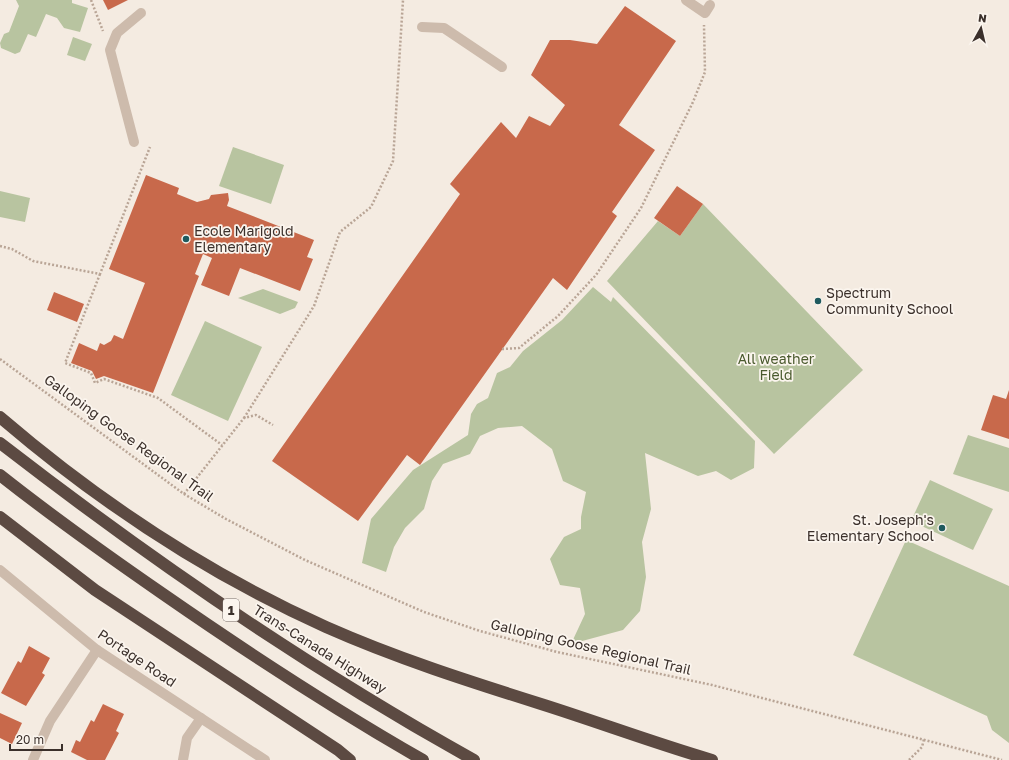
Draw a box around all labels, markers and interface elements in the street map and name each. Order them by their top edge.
north arrow [961,8,1001,48]
text: N [977,11,988,25]
place label: Ecole Marigold Elementary [194,222,294,255]
marker: Ecole Marigold Elementary [181,234,191,244]
place label: Spectrum Community School [826,284,953,317]
marker: Spectrum Community School [813,296,823,306]
park label: All weather Field [738,350,815,383]
street label: Galloping Goose Regional Trail [41,370,217,505]
place label: St. Joseph's Elementary School [807,511,934,544]
marker: St. Joseph's Elementary School [937,523,947,533]
road number: 1 [223,599,239,621]
street label: Trans-Canada Highway [250,601,390,697]
street label: Galloping Goose Regional Trail [489,615,693,678]
street label: Portage Road [95,625,180,690]
scale bar [10,726,62,752]
text: 20 m [16,732,44,747]

